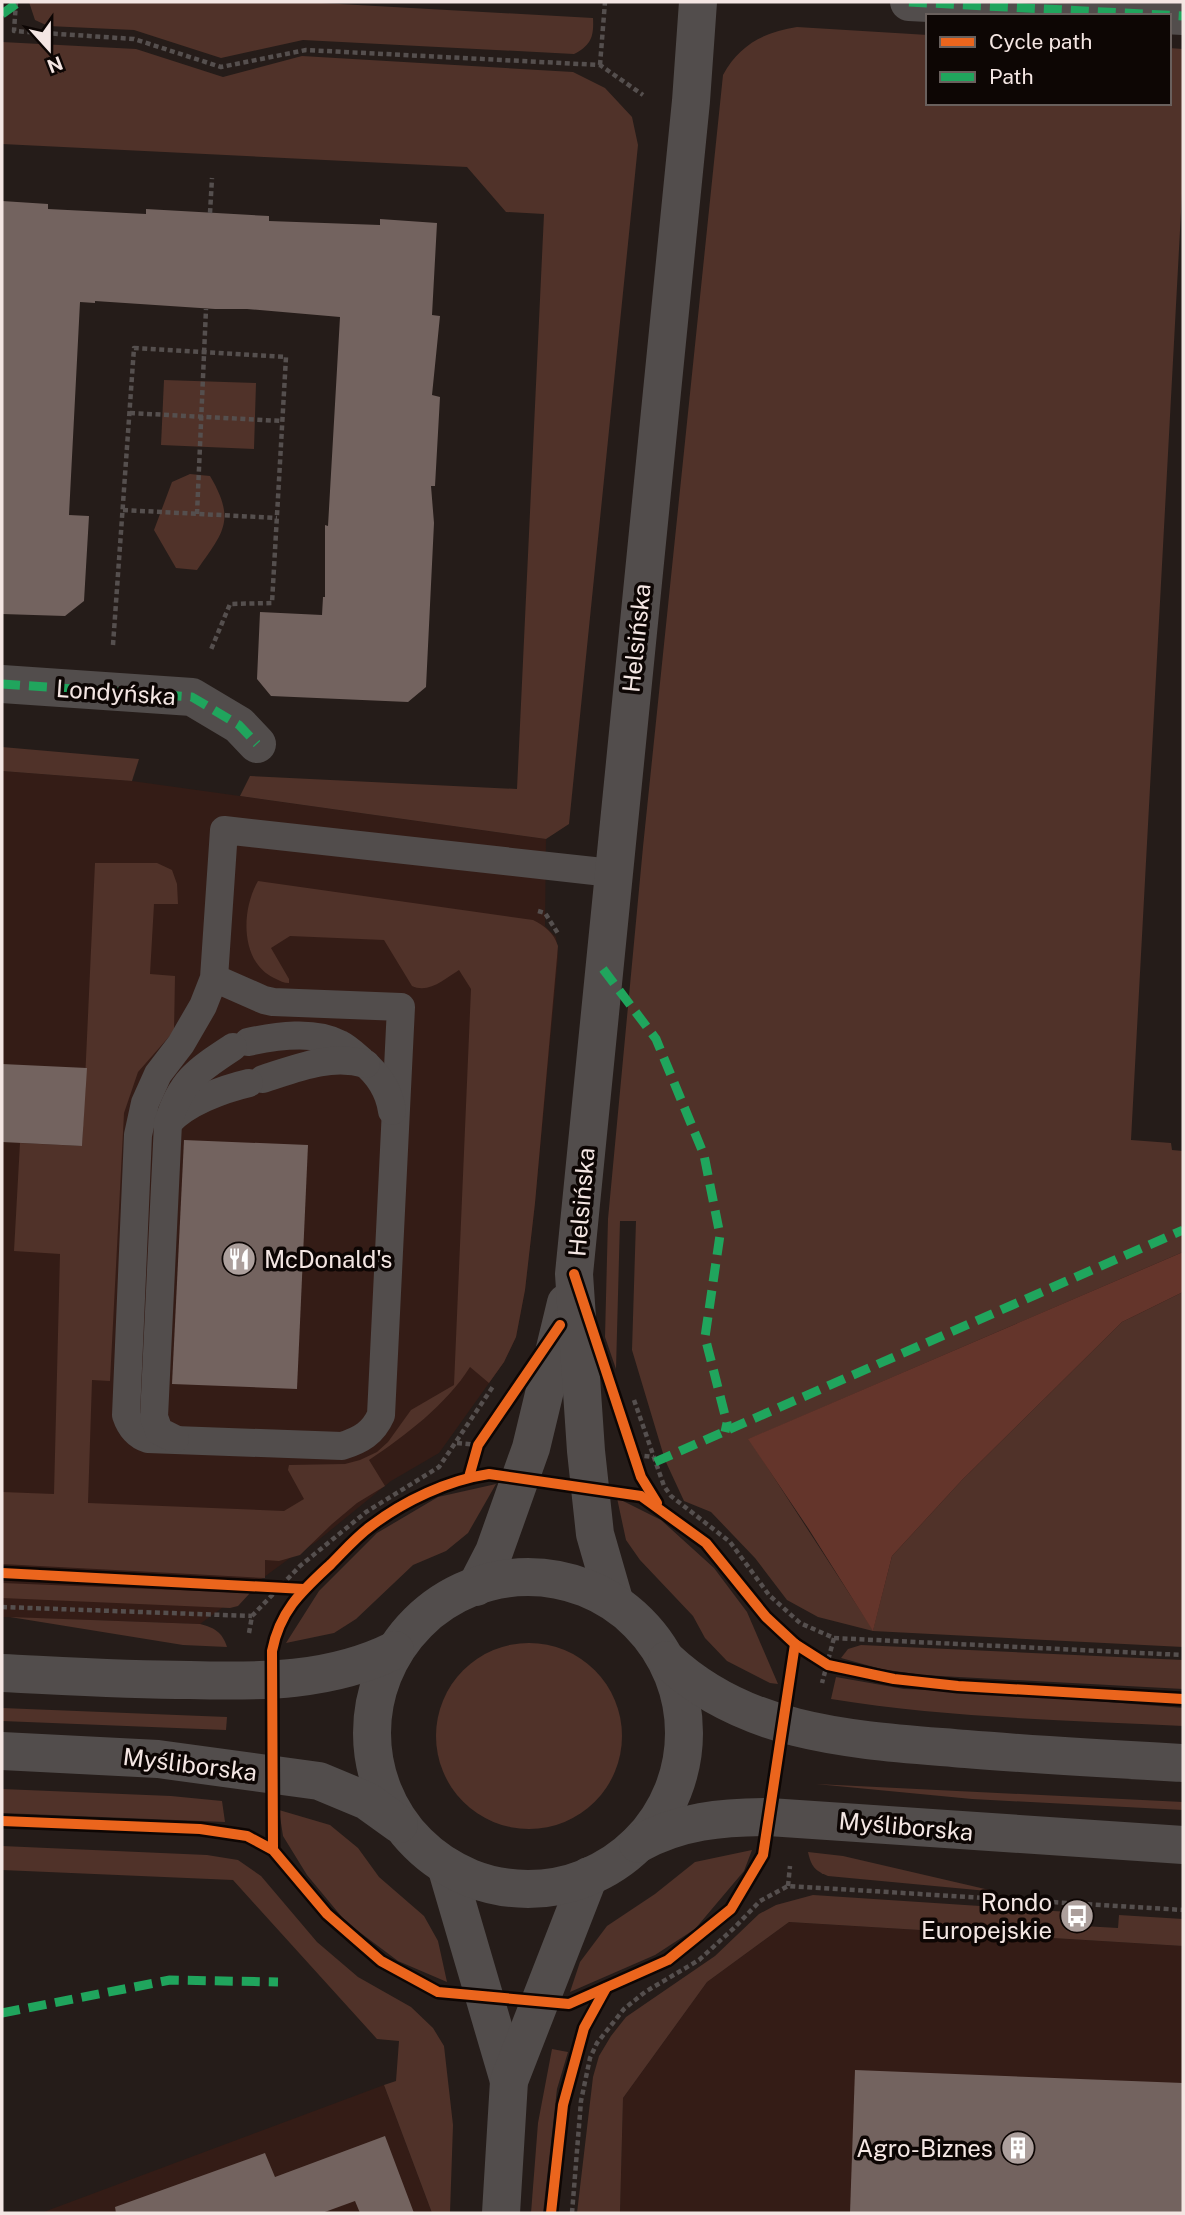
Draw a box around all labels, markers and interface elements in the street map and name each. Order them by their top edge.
north arrow [14,14,84,84]
legend [926,14,1171,105]
text: Cycle path [989,29,1092,54]
text: N [44,52,66,78]
text: Path [989,64,1034,89]
street label: Helsińska [616,582,656,694]
street label: Londyńska [55,674,177,710]
street label: Helsińska [562,1146,600,1258]
restaurant icon: McDonald's [220,1240,258,1278]
place label: McDonald's [264,1245,392,1273]
street label: Myśliborska [121,1742,259,1786]
street label: Myśliborska [838,1806,974,1846]
place label: Rondo Europejskie [921,1888,1052,1944]
bus stop icon: Rondo Europejskie [1058,1897,1096,1935]
building icon: Agro-Biznes [999,2129,1037,2167]
place label: Agro-Biznes [856,2134,993,2162]

